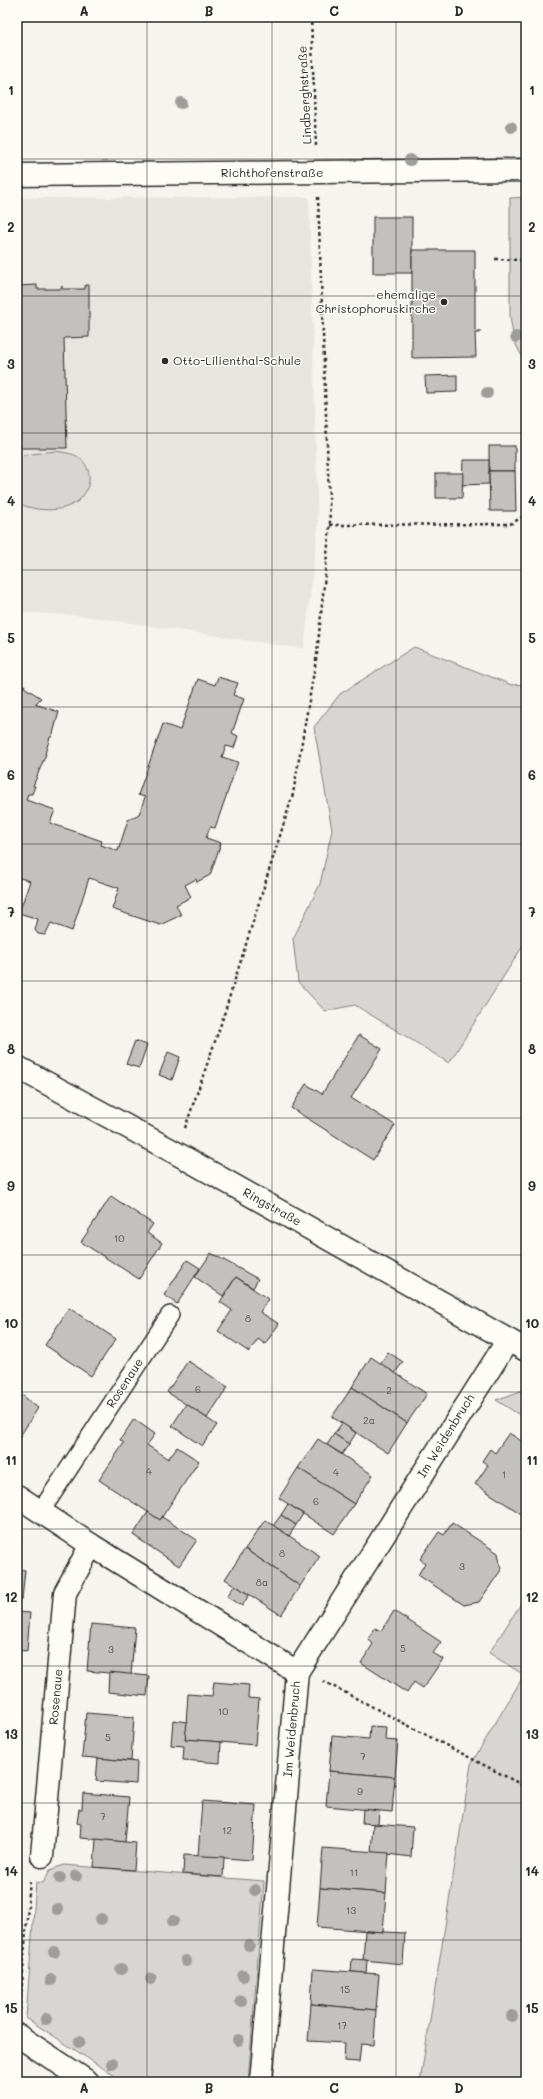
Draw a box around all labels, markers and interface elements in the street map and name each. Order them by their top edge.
text: A [79,2,89,19]
text: B [205,2,214,19]
text: C [329,2,339,19]
text: D [454,2,464,19]
street label: Lindberghstraße [293,45,315,145]
text: 1 [8,81,14,98]
text: 1 [529,81,535,98]
street label: Richthofenstraße [221,164,323,180]
text: 2 [7,218,15,235]
text: 2 [528,218,536,235]
place label: ehemalige Christophoruskirche [316,286,436,316]
marker: ehemalige Christophoruskirche [439,297,449,307]
place label: Otto-Lilienthal-Schule [173,352,301,368]
text: 3 [7,355,15,372]
text: 3 [528,355,536,372]
marker: Otto-Lilienthal-Schule [160,356,170,366]
text: 4 [7,492,15,509]
text: 4 [528,492,536,509]
text: 5 [7,629,15,646]
text: 5 [528,629,536,646]
text: 6 [7,766,15,783]
text: 6 [528,766,536,783]
text: 7 [7,903,15,920]
text: 7 [528,903,536,920]
text: 8 [7,1040,15,1057]
text: 8 [528,1040,536,1057]
text: 9 [7,1177,15,1194]
text: 9 [528,1177,536,1194]
street label: Ringstraße [240,1183,305,1229]
house number: 10 [114,1231,124,1245]
house number: 8 [245,1311,251,1325]
text: 10 [4,1314,18,1331]
text: 10 [525,1314,539,1331]
street label: Rosenaue [102,1355,146,1410]
house number: 6 [195,1382,201,1396]
house number: 2 [386,1383,392,1397]
street label: Im Weidenbruch [413,1390,478,1480]
house number: 2a [363,1413,375,1427]
text: 11 [5,1451,17,1468]
text: 11 [526,1451,538,1468]
house number: 4 [146,1464,152,1478]
house number: 4 [333,1465,339,1479]
house number: 1 [502,1467,506,1481]
house number: 6 [313,1494,319,1508]
house number: 8 [279,1546,285,1560]
house number: 3 [459,1559,465,1573]
house number: 8a [256,1575,268,1589]
text: 12 [4,1588,18,1605]
text: 12 [525,1588,539,1605]
house number: 5 [400,1641,406,1655]
house number: 3 [108,1642,114,1656]
street label: Rosenaue [45,1668,65,1726]
street label: Im Weidenbruch [279,1680,303,1777]
house number: 10 [218,1704,228,1718]
text: 13 [4,1725,18,1742]
text: 13 [525,1725,539,1742]
house number: 5 [105,1730,111,1744]
house number: 7 [360,1749,366,1763]
house number: 9 [357,1784,363,1798]
house number: 7 [100,1809,106,1823]
house number: 12 [222,1823,232,1837]
text: 14 [4,1862,18,1879]
text: 14 [525,1862,539,1879]
house number: 11 [350,1865,358,1879]
house number: 13 [346,1903,356,1917]
house number: 15 [340,1982,350,1996]
text: 15 [4,1999,18,2016]
text: 15 [525,1999,539,2016]
house number: 17 [337,2018,347,2032]
text: A [79,2079,89,2096]
text: B [205,2079,214,2096]
text: C [329,2079,339,2096]
text: D [454,2079,464,2096]

